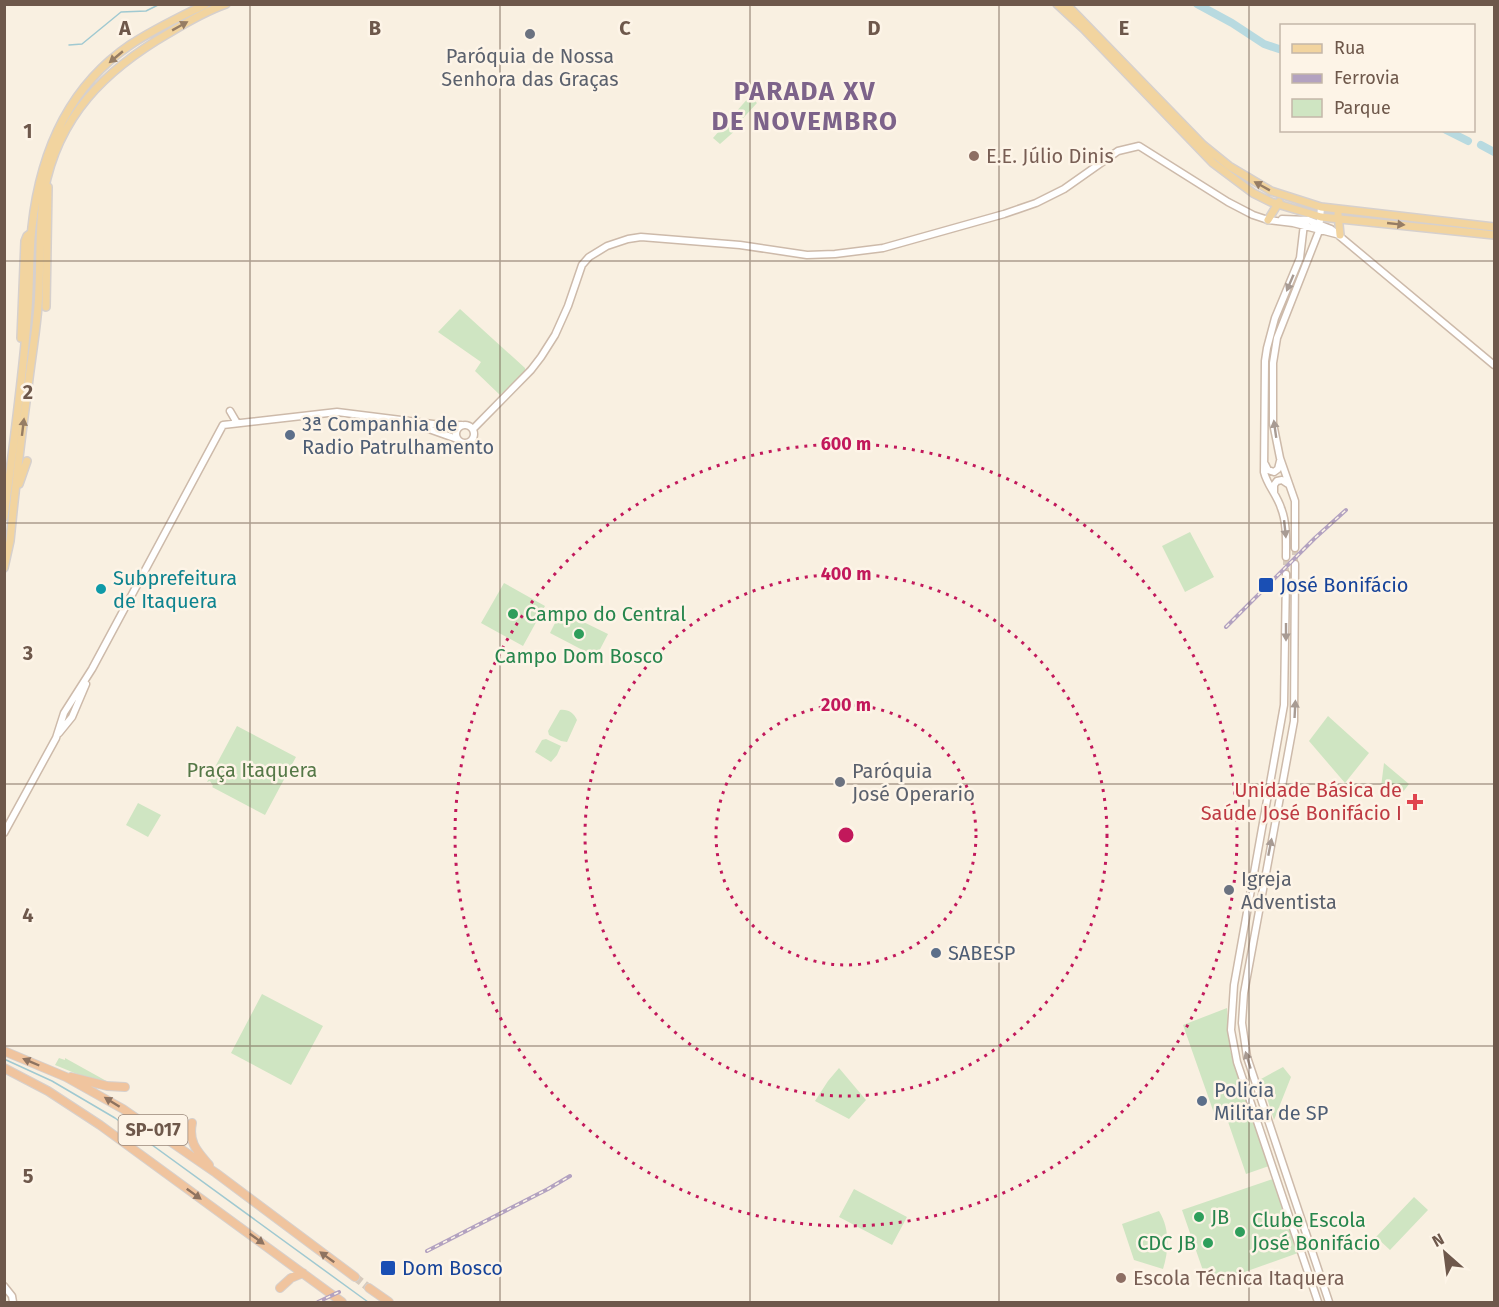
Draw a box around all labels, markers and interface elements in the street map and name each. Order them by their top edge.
text: A [118,16,132,40]
text: B [369,16,381,40]
text: C [619,16,631,40]
text: D [867,16,881,40]
text: E [1119,16,1129,40]
one-way arrow [172,21,189,31]
legend [1280,24,1475,132]
marker: Paróquia de Nossa Senhora das Graças [523,27,537,41]
text: Rua [1334,37,1365,59]
place label: Paróquia de Nossa Senhora das Graças [441,44,619,92]
one-way arrow [108,50,124,63]
text: Ferrovia [1334,67,1400,89]
district label: PARADA XV DE NOVEMBRO [712,76,898,137]
text: Parque [1334,97,1391,119]
text: 1 [23,119,33,143]
place label: E.E. Júlio Dinis [986,144,1114,168]
marker: E.E. Júlio Dinis [967,149,981,163]
one-way arrow [1253,181,1270,191]
one-way arrow [1386,219,1405,229]
one-way arrow [1285,274,1294,292]
text: 2 [23,380,33,404]
place label: 3ª Companhia de Radio Patrulhamento [302,412,494,459]
one-way arrow [18,417,28,436]
one-way arrow [1270,420,1279,439]
marker: 3ª Companhia de Radio Patrulhamento [283,428,297,442]
text: 600 m [821,433,871,455]
one-way arrow [1280,519,1290,538]
text: 400 m [821,563,871,585]
place label: Subprefeitura de Itaquera [113,566,237,613]
place label: José Bonifácio [1280,573,1409,597]
marker: José Bonifácio [1257,576,1275,594]
marker: Subprefeitura de Itaquera [94,582,108,596]
place label: Campo do Central [525,602,686,626]
marker: Campo do Central [506,607,520,621]
one-way arrow [1281,623,1291,642]
marker: Campo Dom Bosco [572,627,586,641]
text: 3 [22,641,33,665]
place label: Campo Dom Bosco [495,644,663,668]
text: 200 m [821,694,871,716]
one-way arrow [1290,700,1300,719]
park label: Praça Itaquera [187,758,317,783]
place label: Paróquia José Operario [852,759,975,806]
marker: Paróquia José Operario [833,775,847,789]
place label: Unidade Básica de Saúde José Bonifácio I [1201,778,1402,825]
marker: Unidade Básica de Saúde José Bonifácio I [1406,793,1424,811]
centre of rings [836,825,856,845]
one-way arrow [1266,838,1275,857]
place label: Igreja Adventista [1241,867,1337,914]
marker: Igreja Adventista [1222,883,1236,897]
text: 4 [22,903,34,927]
place label: SABESP [948,941,1015,965]
marker: SABESP [929,946,943,960]
one-way arrow [1243,1051,1252,1069]
one-way arrow [21,1057,39,1067]
place label: Policia Militar de SP [1214,1078,1328,1125]
marker: Policia Militar de SP [1195,1094,1209,1108]
one-way arrow [104,1097,120,1108]
road number: SP-017 [118,1115,188,1145]
text: 5 [23,1164,34,1188]
one-way arrow [186,1188,202,1200]
place label: JB [1211,1205,1229,1229]
place label: Clube Escola José Bonifácio [1252,1208,1381,1255]
marker: JB [1192,1210,1206,1224]
north arrow [1415,1223,1475,1283]
marker: Clube Escola José Bonifácio [1233,1225,1247,1239]
text: N [1429,1229,1447,1251]
place label: CDC JB [1137,1231,1196,1255]
one-way arrow [248,1233,264,1245]
marker: CDC JB [1201,1236,1215,1250]
one-way arrow [320,1251,336,1263]
place label: Dom Bosco [402,1256,503,1280]
marker: Dom Bosco [379,1259,397,1277]
place label: Escola Técnica Itaquera [1133,1266,1345,1290]
marker: Escola Técnica Itaquera [1114,1271,1128,1285]

